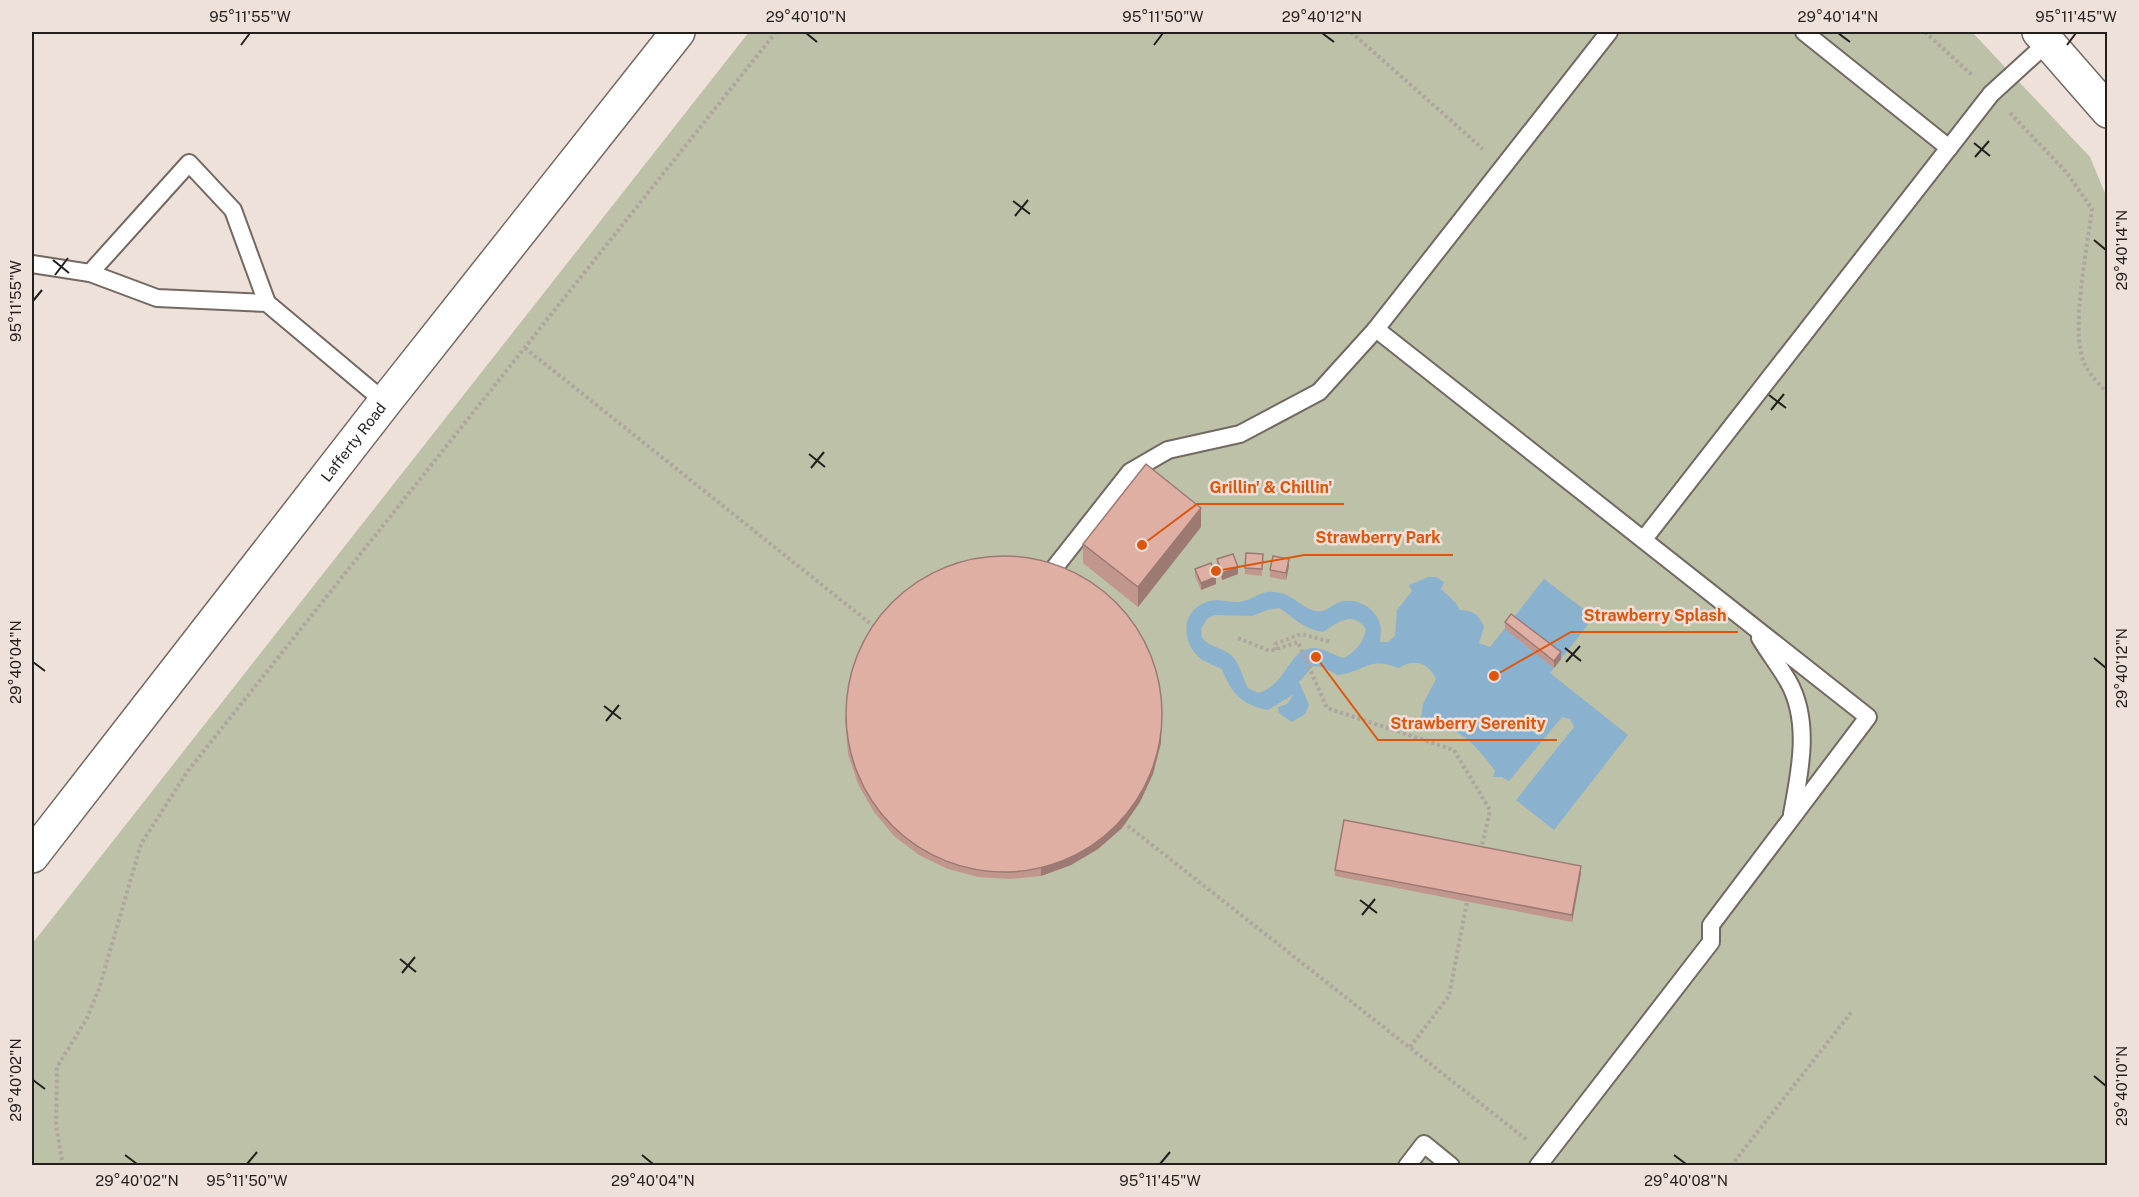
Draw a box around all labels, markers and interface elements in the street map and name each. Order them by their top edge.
text: 95°11'55"W [209,8,291,25]
text: 29°40'10"N [766,8,846,25]
text: 95°11'50"W [1122,8,1204,25]
text: 29°40'12"N [1282,8,1362,25]
text: 29°40'14"N [1798,8,1878,25]
text: 95°11'45"W [2035,8,2117,25]
text: 29°40'14"N [2113,210,2130,290]
text: 95°11'55"W [7,260,24,342]
street label: Lafferty Road [317,399,389,485]
callout: Grillin' & Chillin' [1197,470,1344,504]
text: Grillin' & Chillin' [1210,478,1332,497]
callout: Strawberry Park [1304,521,1453,555]
text: Strawberry Park [1315,528,1441,547]
callout: Strawberry Splash [1571,598,1738,632]
text: Strawberry Splash [1584,606,1727,625]
text: 29°40'04"N [7,620,24,704]
text: 29°40'12"N [2113,628,2130,708]
callout: Strawberry Serenity [1378,706,1557,740]
text: Strawberry Serenity [1390,714,1546,733]
text: 29°40'02"N [7,1038,24,1122]
text: 29°40'10"N [2113,1046,2130,1126]
text: 29°40'02"N [95,1172,179,1189]
text: 95°11'50"W [206,1172,288,1189]
text: 29°40'04"N [611,1172,695,1189]
text: 95°11'45"W [1119,1172,1201,1189]
text: 29°40'08"N [1644,1172,1728,1189]

